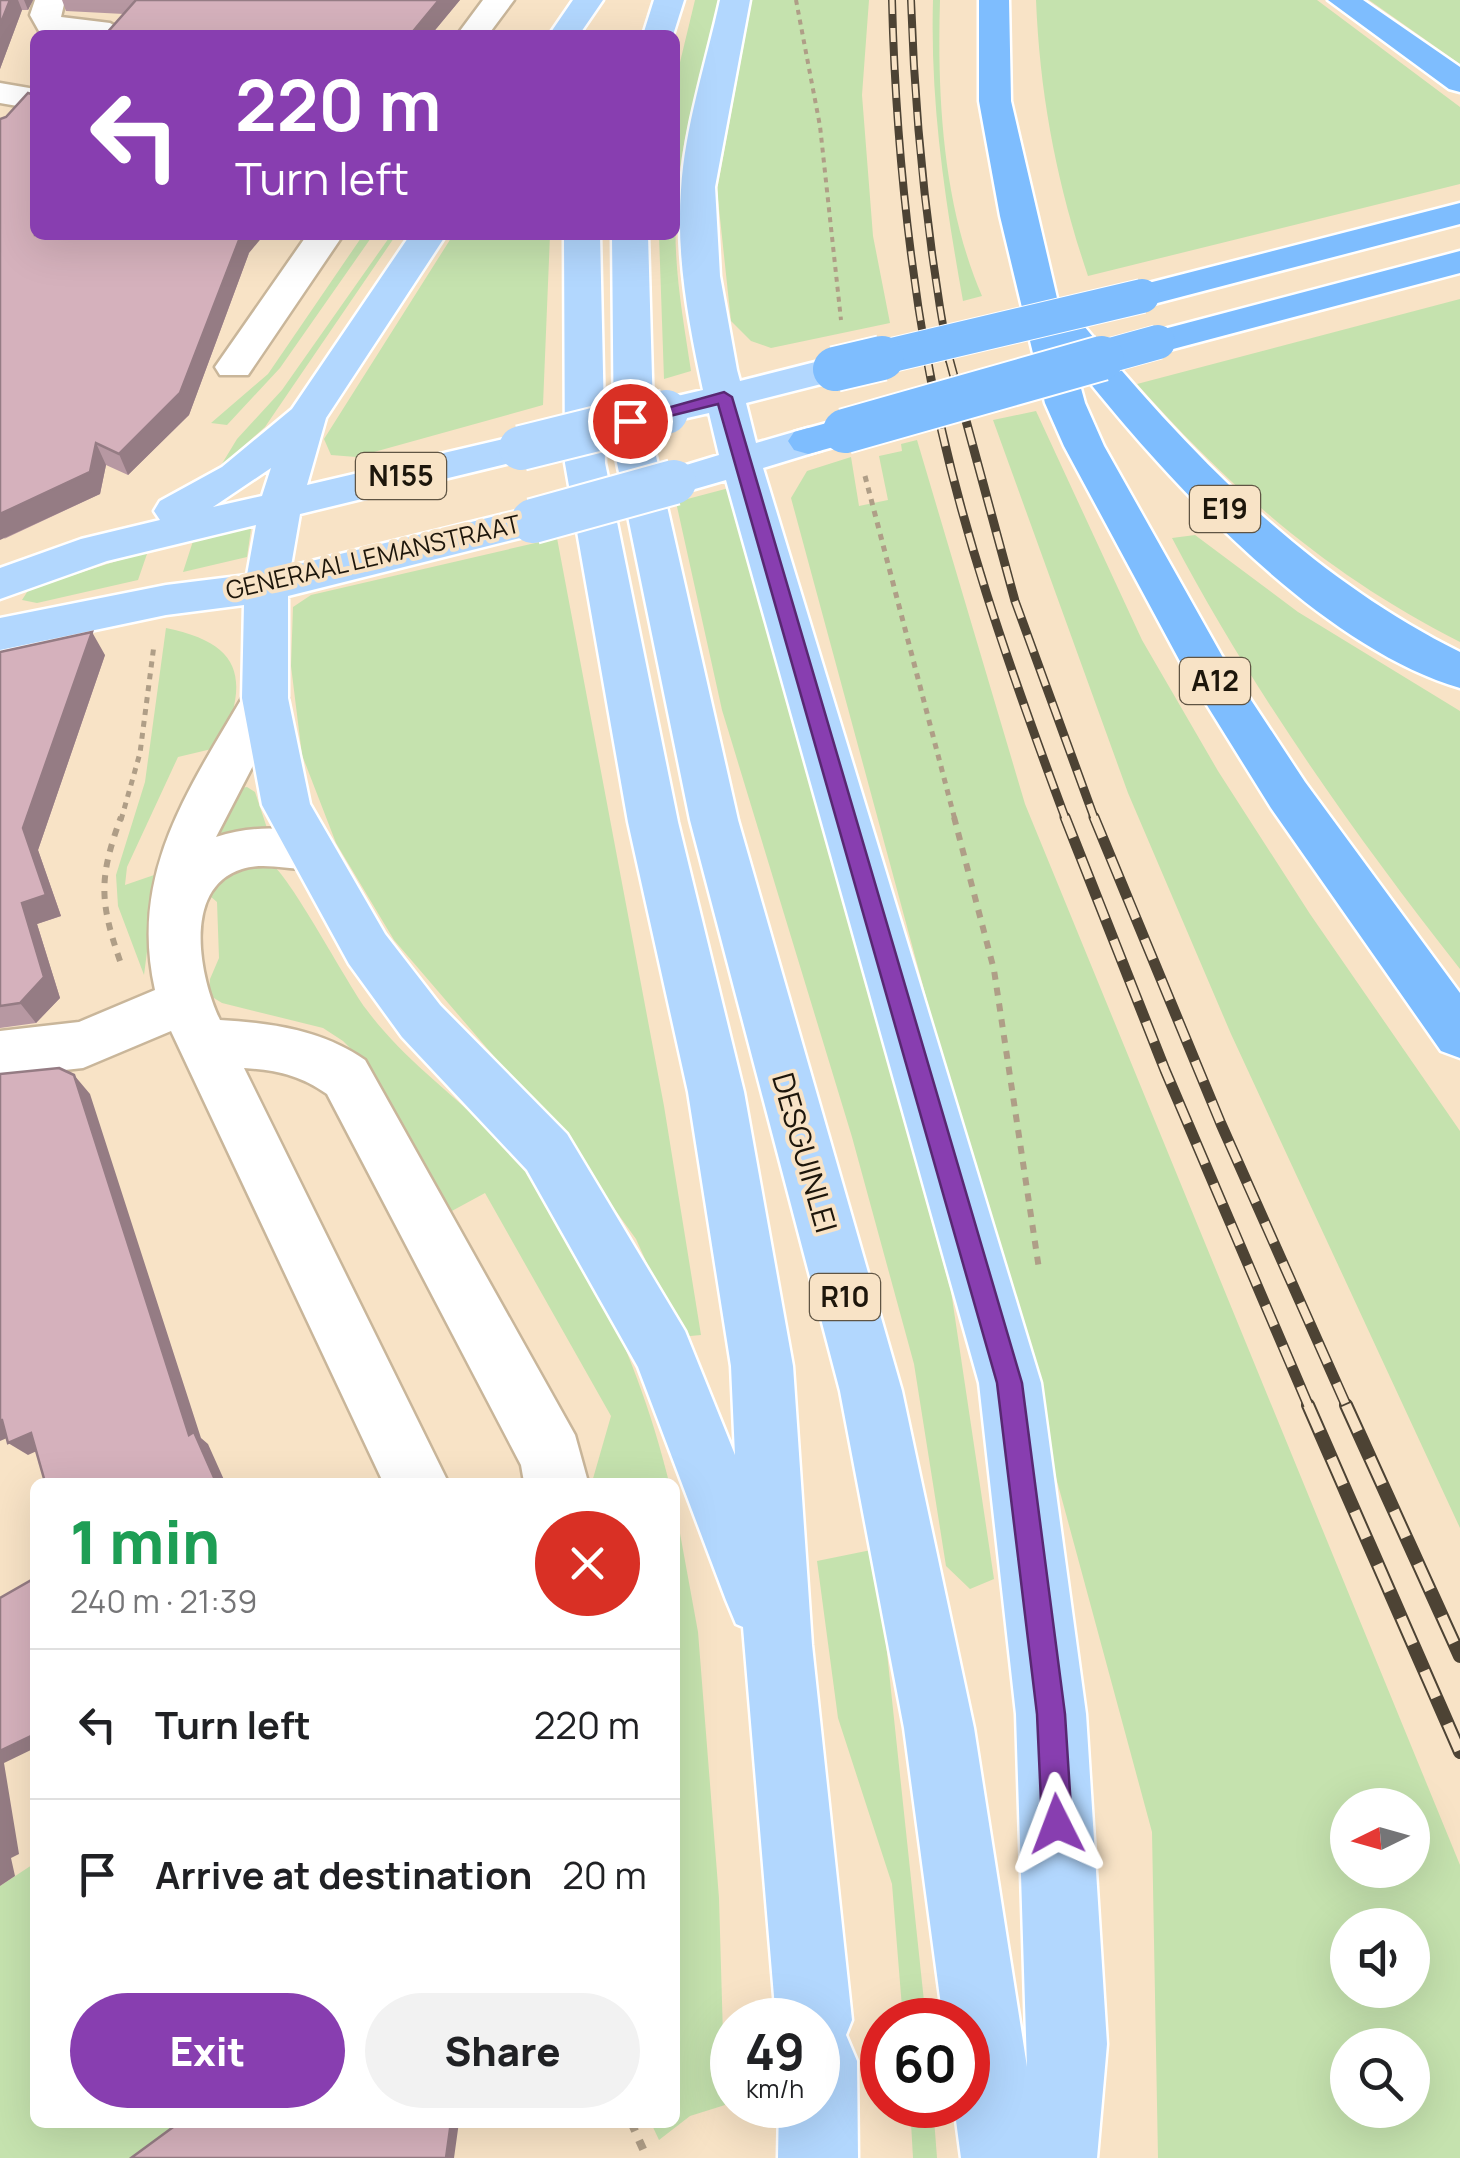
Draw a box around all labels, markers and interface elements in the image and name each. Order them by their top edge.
text: 220 m [235,56,441,152]
icon: left [70,70,200,200]
text: Turn left [235,147,409,209]
pin [588,379,673,464]
icon: arrive [603,394,658,449]
road number: N155 [356,453,446,499]
road number: E19 [1190,486,1260,532]
street label: GENERAAL LEMANSTRAAT [222,506,524,607]
road number: A12 [1180,658,1250,704]
street label: DESGUINLEI [763,1068,848,1237]
road number: R10 [810,1274,880,1320]
text: 1 min [70,1500,220,1582]
button: close [535,1511,640,1616]
text: 240 m · 21:39 [70,1579,257,1623]
icon: left [70,1697,125,1752]
text: Turn left [155,1698,311,1750]
text: 220 m [534,1698,640,1750]
position arrow [1005,1772,1109,1876]
north arrow [1330,1788,1430,1888]
map controls [1330,1788,1430,2128]
icon: arrive [70,1847,125,1902]
text: Arrive at destination [155,1848,532,1900]
text: 20 m [562,1848,647,1900]
button: sound [1330,1908,1430,2008]
button: Exit [70,1993,345,2108]
button: Share [365,1993,640,2108]
speed limit sign: 60 [860,1998,990,2128]
text: 49 [745,2017,805,2085]
button: search [1330,2028,1430,2128]
text: km/h [746,2071,804,2106]

